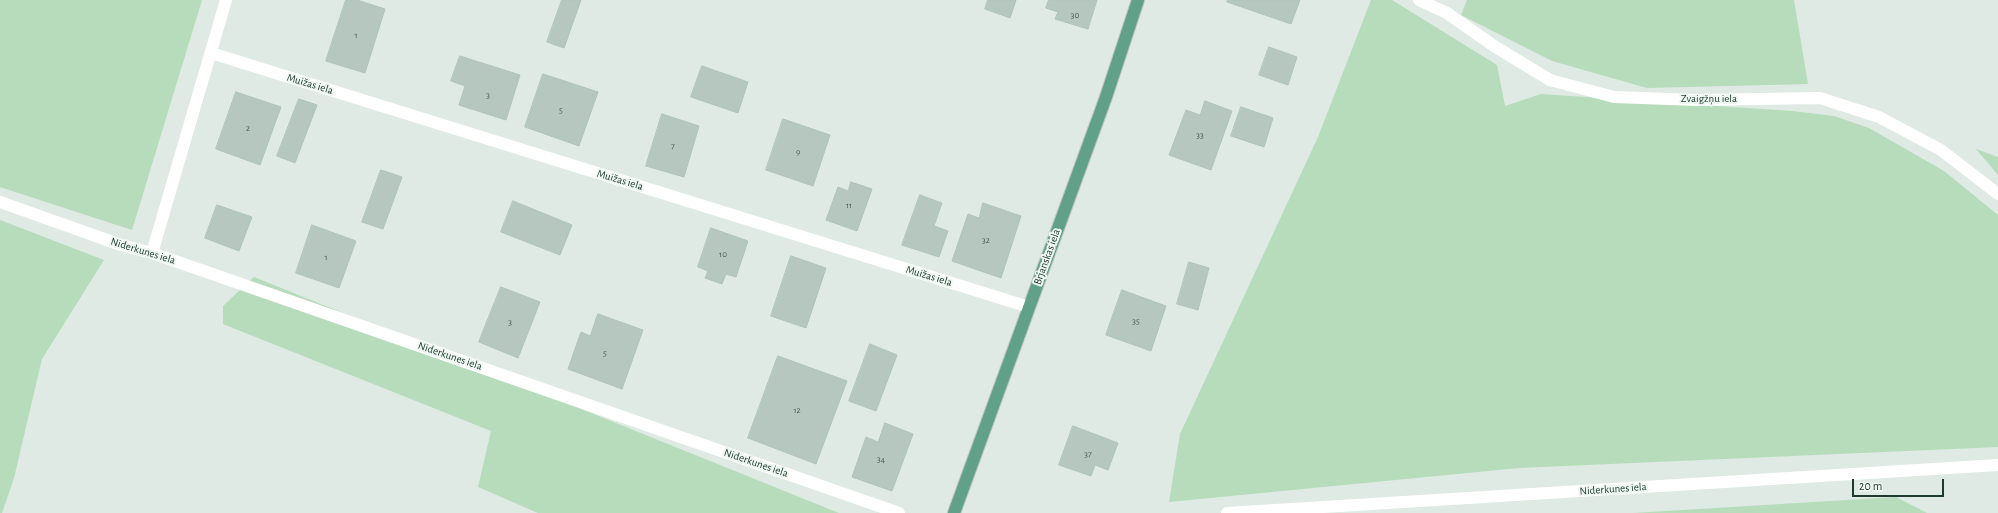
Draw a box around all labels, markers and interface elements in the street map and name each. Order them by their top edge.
house number: 30 [1071,10,1079,20]
house number: 1 [354,30,358,40]
street label: Muižas iela [285,71,335,97]
house number: 3 [486,90,490,100]
street label: Zvaigžņu iela [1681,92,1737,106]
house number: 5 [559,105,563,115]
house number: 2 [246,123,250,133]
house number: 33 [1196,130,1204,140]
house number: 7 [671,141,675,151]
house number: 9 [796,147,800,157]
street label: Muižas iela [595,167,645,193]
house number: 11 [846,200,852,210]
street label: Brjanskas iela [1031,227,1063,287]
street label: Niderkunes iela [109,235,177,267]
house number: 32 [982,235,990,245]
house number: 10 [719,249,727,259]
house number: 1 [324,252,328,262]
street label: Muižas iela [904,263,954,289]
house number: 35 [1132,316,1140,326]
house number: 3 [508,317,512,327]
street label: Niderkunes iela [416,339,484,373]
house number: 5 [603,348,607,358]
house number: 12 [793,405,801,415]
street label: Niderkunes iela [722,446,790,480]
house number: 37 [1084,449,1092,459]
house number: 34 [877,454,885,464]
scale bar [1854,471,1946,497]
street label: Niderkunes iela [1579,480,1647,498]
text: 20 m [1859,480,1882,492]

